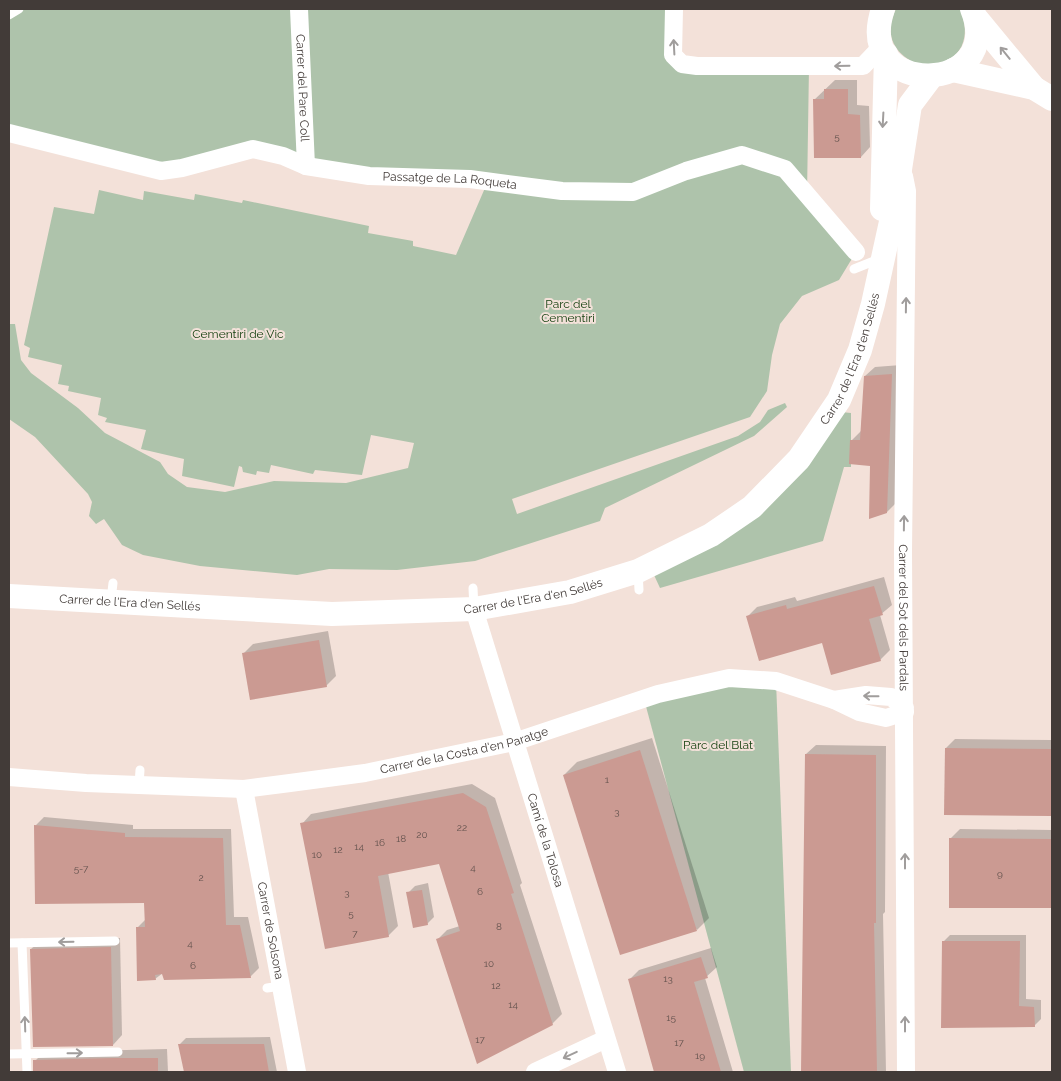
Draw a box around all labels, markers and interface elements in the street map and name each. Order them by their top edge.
street label: Carrer del Pare Coll [293,34,312,143]
one-way arrow [669,40,678,56]
one-way arrow [999,47,1010,60]
one-way arrow [834,61,850,71]
one-way arrow [879,112,888,128]
house number: 5 [834,131,840,142]
street label: Passatge de La Roqueta [382,169,518,192]
street label: Carrer de l'Era d'en Sellés [817,292,882,427]
park label: Parc del Cementiri [541,297,595,325]
one-way arrow [901,298,911,314]
park label: Cementiri de Vic [192,327,284,341]
one-way arrow [899,516,909,532]
street label: Carrer del Sot dels Pardals [896,544,911,691]
street label: Carrer de l'Era d'en Sellés [463,575,604,616]
street label: Carrer de l'Era d'en Sellés [59,592,201,614]
one-way arrow [864,691,880,701]
street label: Carrer de la Costa d'en Paratge [379,724,550,777]
park label: Parc del Blat [683,738,753,752]
house number: 1 [605,774,610,785]
street label: Camí de la Tolosa [524,792,566,889]
house number: 3 [614,806,620,817]
house number: 22 [457,822,467,833]
house number: 20 [416,829,428,840]
house number: 18 [396,833,406,844]
house number: 16 [375,837,385,848]
house number: 14 [354,841,364,852]
house number: 12 [333,844,343,855]
house number: 10 [312,849,322,860]
one-way arrow [900,853,910,870]
house number: 4 [470,862,476,873]
house number: 5-7 [74,863,89,874]
house number: 9 [997,868,1003,879]
house number: 2 [198,872,204,883]
street label: Carrer de Solsona [255,881,286,980]
house number: 6 [477,886,483,897]
house number: 3 [344,887,350,898]
house number: 5 [348,908,354,919]
house number: 8 [496,921,502,932]
house number: 7 [352,928,358,939]
one-way arrow [59,937,75,947]
house number: 4 [187,938,193,949]
house number: 10 [484,958,494,969]
house number: 6 [190,960,196,971]
house number: 13 [663,973,673,984]
house number: 12 [491,980,501,991]
house number: 14 [508,999,518,1010]
house number: 15 [666,1012,676,1023]
one-way arrow [21,1016,30,1032]
one-way arrow [900,1016,910,1032]
house number: 17 [475,1034,485,1045]
house number: 17 [674,1037,684,1048]
one-way arrow [66,1048,83,1058]
house number: 19 [695,1050,705,1061]
one-way arrow [563,1051,578,1061]

